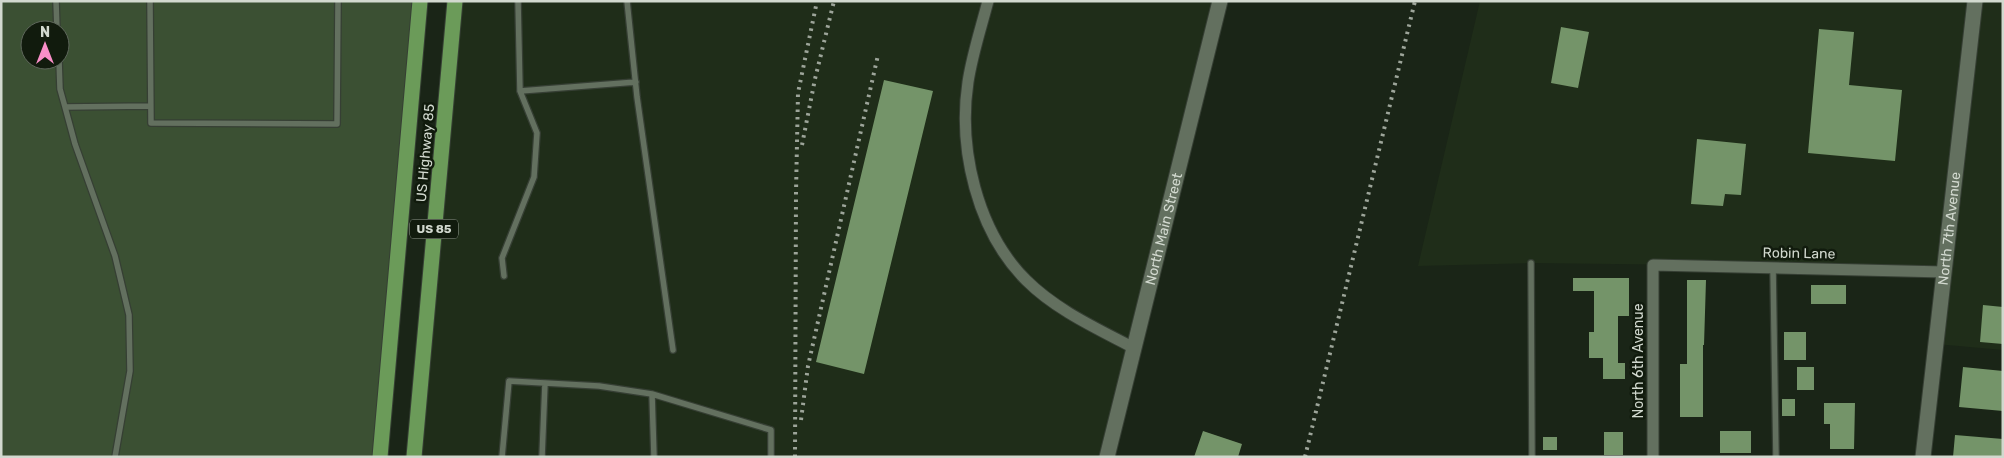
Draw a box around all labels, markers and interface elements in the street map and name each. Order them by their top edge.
north arrow [20,20,70,70]
text: N [40,24,50,41]
street label: US Highway 85 [413,103,438,203]
street label: North Main Street [1142,171,1186,287]
street label: North 7th Avenue [1935,171,1964,286]
road number: US 85 [410,220,458,238]
street label: Robin Lane [1763,244,1836,263]
street label: North 6th Avenue [1630,303,1647,419]

